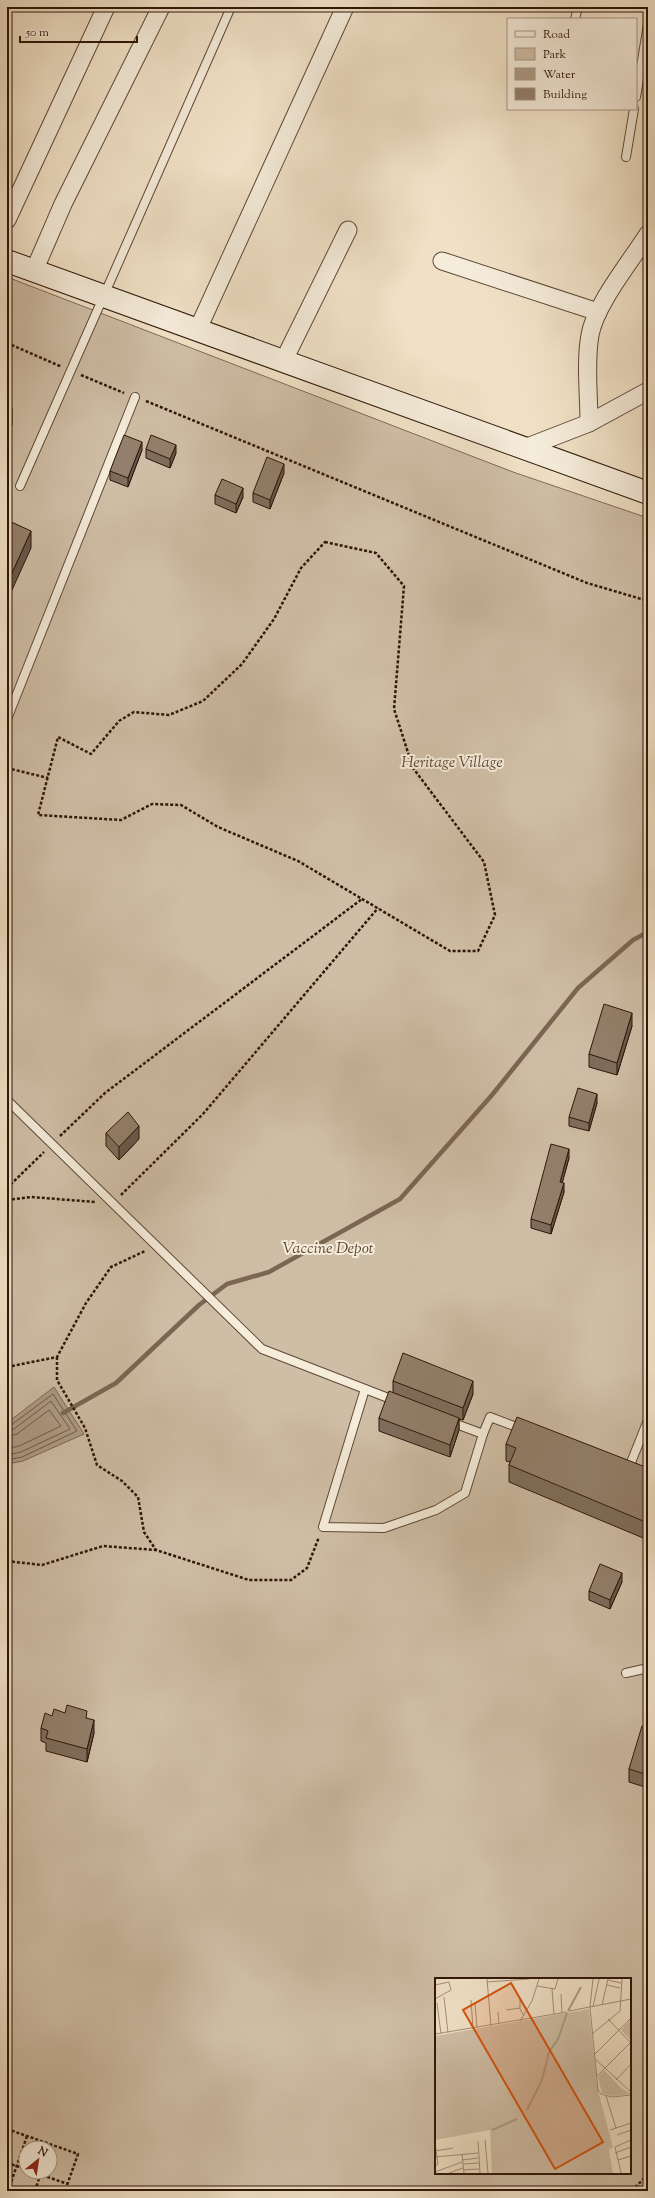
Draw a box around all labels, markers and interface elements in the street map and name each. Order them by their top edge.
scale bar [20,18,137,44]
legend [507,18,637,110]
text: 50 m [25,24,49,42]
text: Road [543,26,570,44]
text: Park [543,46,566,64]
text: Water [543,66,576,84]
text: Building [543,86,587,104]
park label: Heritage Village [401,752,503,775]
park label: Vaccine Depot [282,1238,374,1261]
inset map [435,1978,631,2174]
north arrow [18,2140,58,2180]
text: N [34,2143,50,2161]

